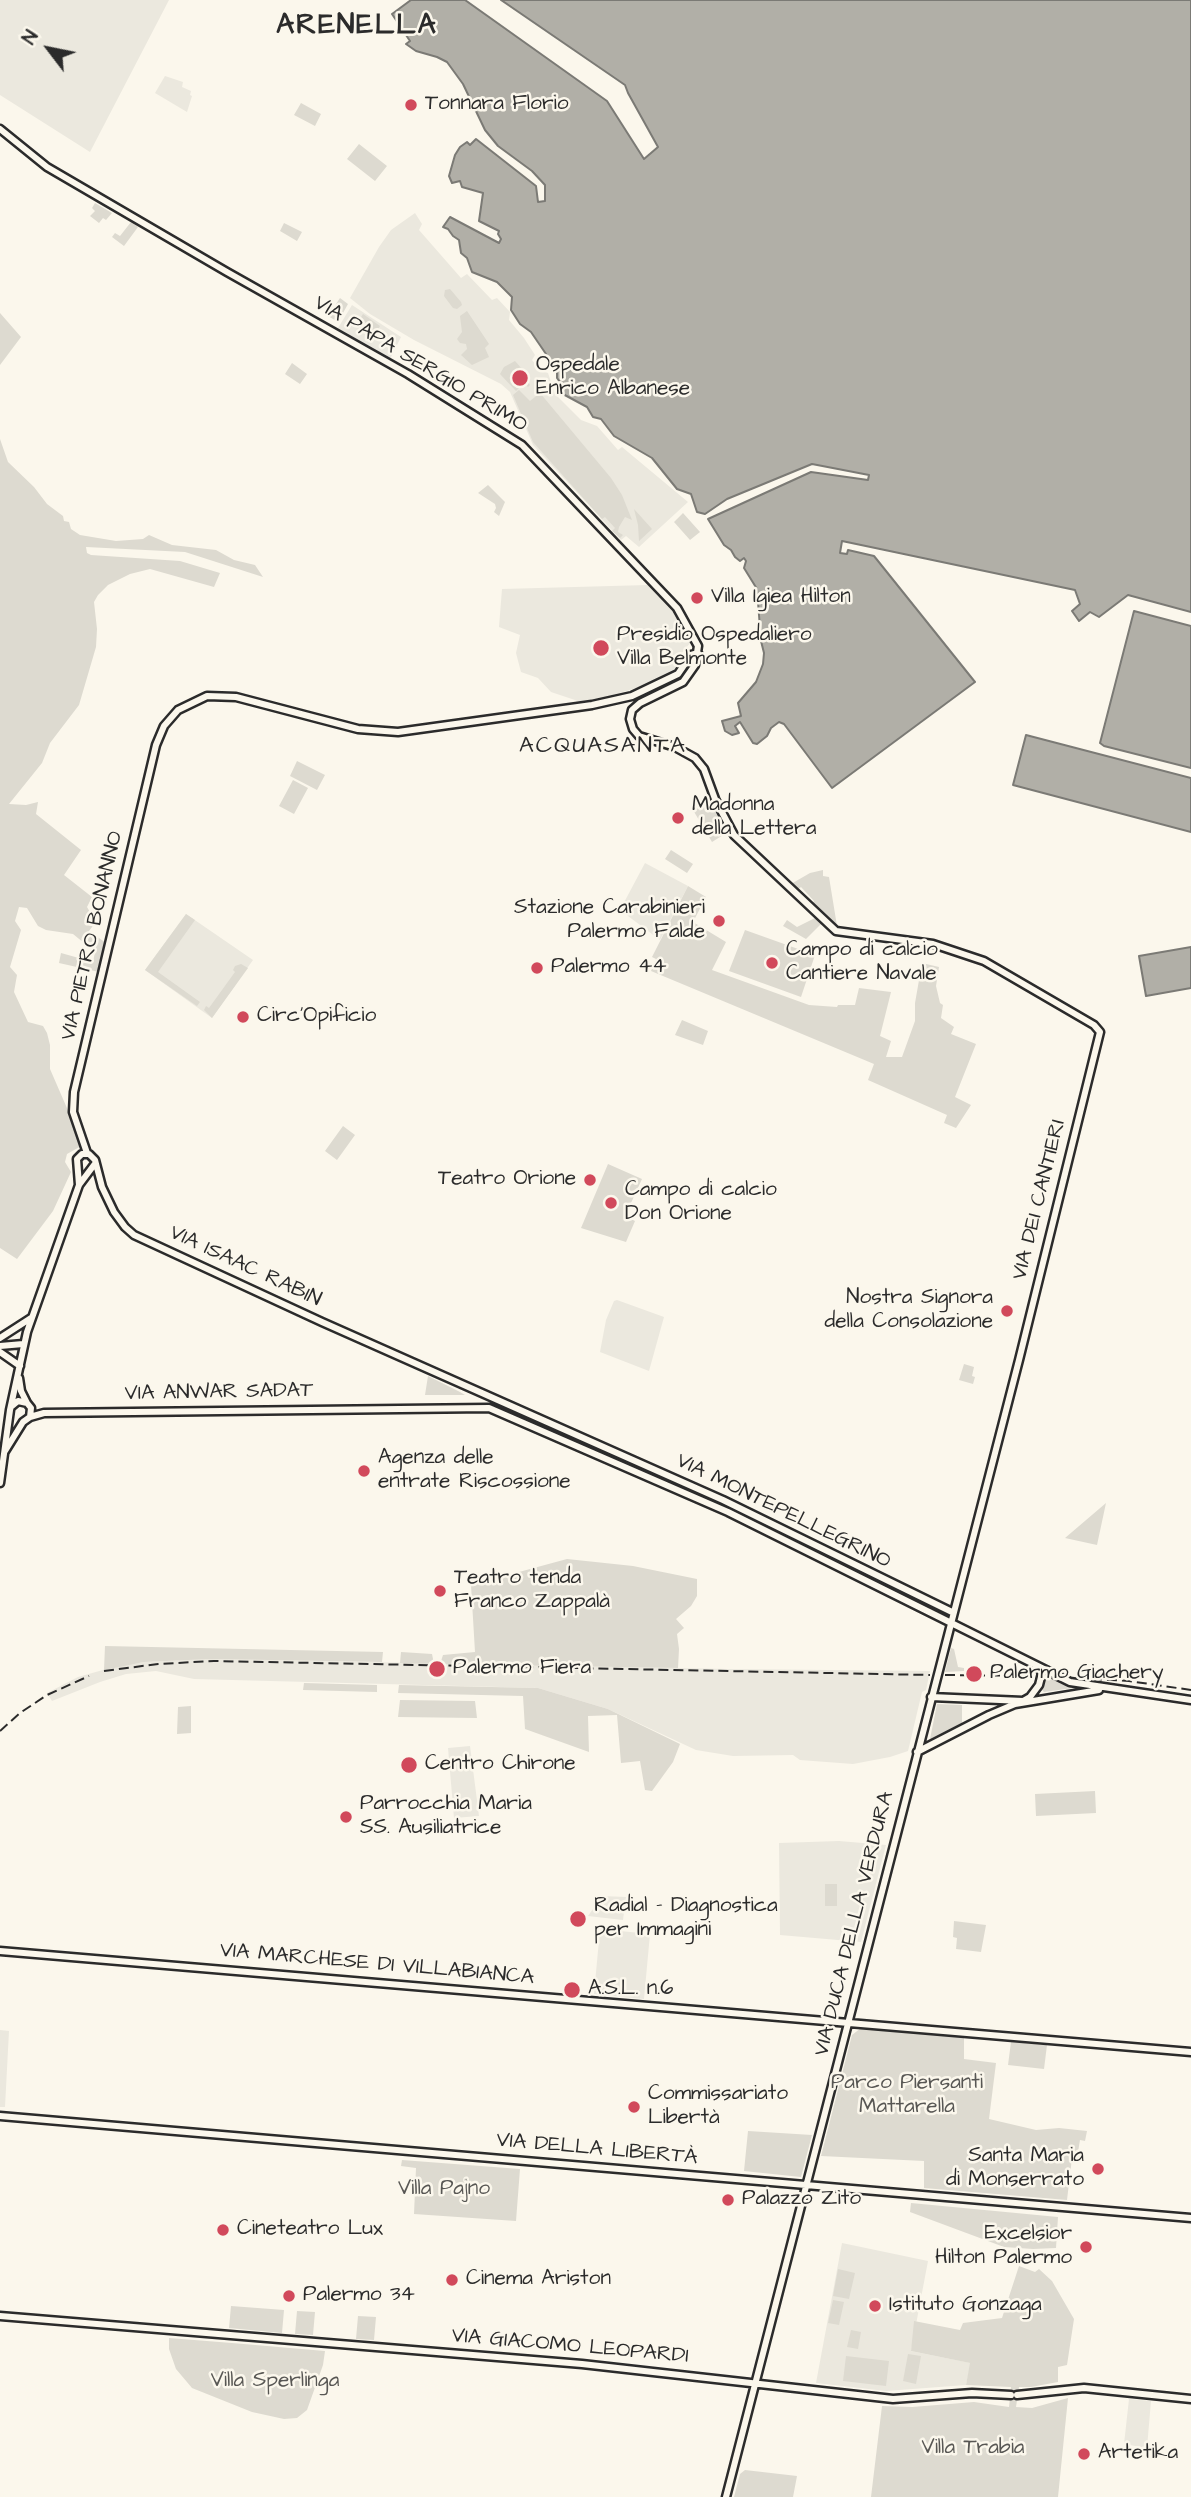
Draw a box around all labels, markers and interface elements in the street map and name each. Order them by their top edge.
district label: ARENELLA [277,10,437,44]
north arrow [14,14,84,84]
text: N [16,25,45,50]
place label: Tonnara Florio [425,92,568,118]
marker: Tonnara Florio [403,97,419,113]
street label: VIA PAPA SERGIO PRIMO [309,291,531,439]
place label: Ospedale Enrico Albanese [536,353,690,403]
marker: Ospedale Enrico Albanese [510,368,530,388]
place label: Villa Igiea Hilton [711,585,851,611]
marker: Villa Igiea Hilton [689,590,705,606]
place label: Presidio Ospedaliero Villa Belmonte [617,623,812,673]
marker: Presidio Ospedaliero Villa Belmonte [591,638,611,658]
district label: ACQUASANTA [520,733,686,761]
place label: Madonna della Lettera [692,793,816,843]
marker: Madonna della Lettera [670,810,686,826]
street label: VIA PIETRO BONANNO [57,829,129,1043]
place label: Stazione Carabinieri Palermo Falde [514,896,705,946]
marker: Stazione Carabinieri Palermo Falde [711,913,727,929]
place label: Campo di calcio Cantiere Navale [786,938,938,988]
place label: Palermo 44 [551,955,666,981]
marker: Campo di calcio Cantiere Navale [764,955,780,971]
marker: Palermo 44 [529,960,545,976]
place label: Circ'Opificio [257,1004,376,1030]
marker: Circ'Opificio [235,1009,251,1025]
street label: VIA DEI CANTIERI [1008,1117,1072,1283]
place label: Teatro Orione [438,1167,576,1193]
marker: Teatro Orione [582,1172,598,1188]
place label: Campo di calcio Don Orione [625,1178,777,1228]
marker: Campo di calcio Don Orione [603,1195,619,1211]
street label: VIA ISAAC RABIN [165,1221,325,1313]
place label: Nostra Signora della Consolazione [824,1286,993,1336]
marker: Nostra Signora della Consolazione [999,1303,1015,1319]
street label: VIA ANWAR SADAT [125,1379,313,1407]
place label: Agenza delle entrate Riscossione [378,1446,571,1496]
street label: VIA MONTEPELLEGRINO [672,1449,894,1575]
marker: Agenza delle entrate Riscossione [356,1463,372,1479]
place label: Teatro tenda Franco Zappalà [454,1566,610,1616]
marker: Teatro tenda Franco Zappalà [432,1583,448,1599]
place label: Palermo Fiera [453,1656,591,1682]
marker: Palermo Fiera [427,1659,447,1679]
place label: Palermo Giachery [990,1661,1163,1687]
marker: Palermo Giachery [964,1664,984,1684]
place label: Centro Chirone [425,1752,576,1778]
marker: Centro Chirone [399,1755,419,1775]
street label: VIA DUCA DELLA VERDURA [810,1789,900,2059]
place label: Parrocchia Maria SS. Ausiliatrice [360,1792,532,1842]
marker: Parrocchia Maria SS. Ausiliatrice [338,1809,354,1825]
place label: Radial - Diagnostica per Immagini [594,1894,778,1944]
marker: Radial - Diagnostica per Immagini [568,1909,588,1929]
street label: VIA MARCHESE DI VILLABIANCA [219,1939,535,1991]
place label: A.S.L. n.6 [588,1977,673,2003]
marker: A.S.L. n.6 [562,1980,582,2000]
park label: Parco Piersanti Mattarella [831,2071,983,2121]
place label: Commissariato Libertà [648,2082,788,2132]
marker: Commissariato Libertà [626,2099,642,2115]
street label: VIA DELLA LIBERTÀ [495,2129,699,2171]
place label: Santa Maria di Monserrato [946,2144,1084,2194]
marker: Santa Maria di Monserrato [1090,2161,1106,2177]
park label: Villa Pajno [398,2177,490,2203]
place label: Palazzo Zito [742,2187,861,2213]
marker: Palazzo Zito [720,2192,736,2208]
place label: Cineteatro Lux [237,2217,383,2243]
marker: Cineteatro Lux [215,2222,231,2238]
place label: Excelsior Hilton Palermo [935,2222,1072,2272]
marker: Excelsior Hilton Palermo [1078,2239,1094,2255]
place label: Cinema Ariston [466,2267,611,2293]
marker: Cinema Ariston [444,2272,460,2288]
place label: Palermo 34 [303,2283,415,2309]
marker: Palermo 34 [281,2288,297,2304]
place label: Istituto Gonzaga [889,2293,1042,2319]
marker: Istituto Gonzaga [867,2298,883,2314]
street label: VIA GIACOMO LEOPARDI [450,2324,690,2370]
park label: Villa Sperlinga [211,2369,339,2395]
park label: Villa Trabia [921,2436,1025,2462]
place label: Artetika [1098,2441,1178,2467]
marker: Artetika [1076,2446,1092,2462]

